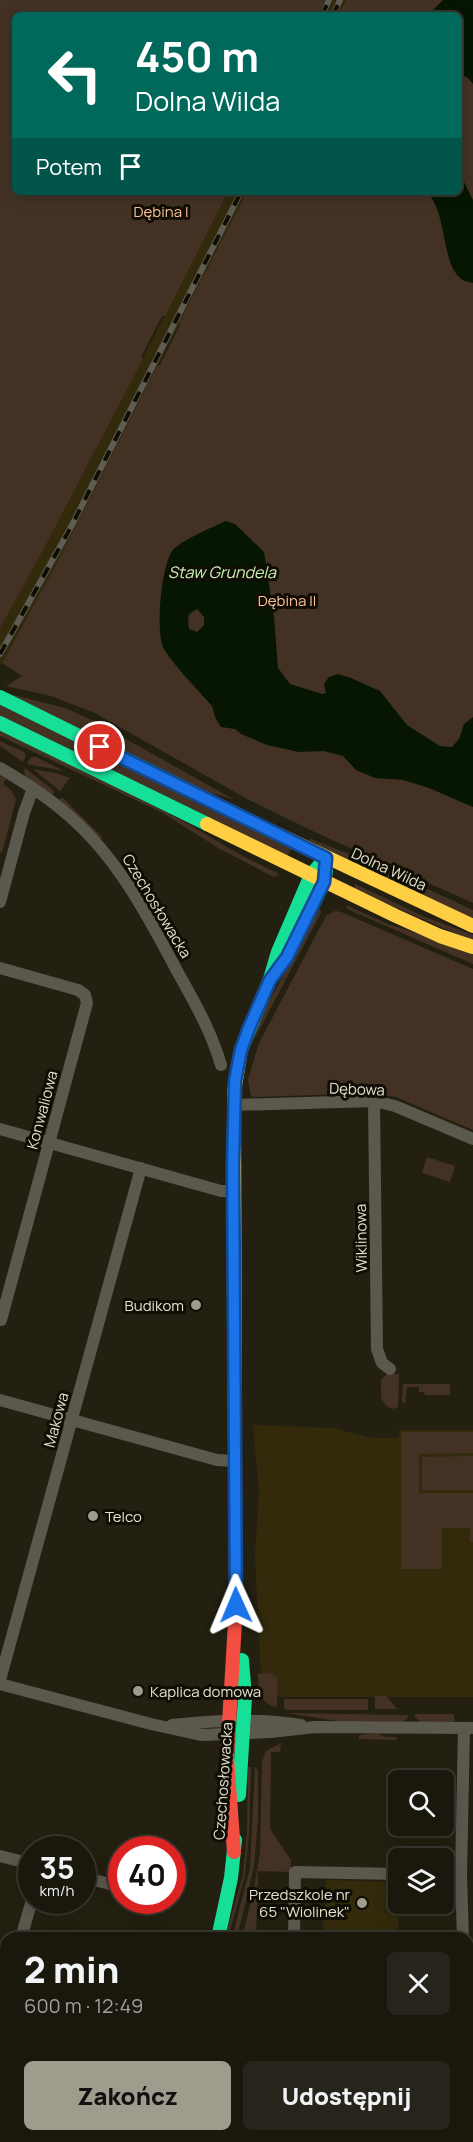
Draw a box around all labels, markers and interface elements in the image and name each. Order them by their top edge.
text: 450 m [135,27,259,85]
icon: left [36,36,114,114]
text: Dolna Wilda [135,82,280,119]
icon: arrive [114,150,147,183]
text: Potem [36,152,102,182]
park label: Dębina I [134,201,188,222]
water label: Staw Grundela [168,561,277,583]
park label: Dębina II [258,590,316,611]
pin [74,721,125,772]
icon: arrive [83,730,116,763]
street label: Dolna Wilda [348,842,430,896]
street label: Czechosłowacka [118,850,196,962]
street label: Konwaliowa [21,1068,63,1152]
street label: Dębowa [329,1078,385,1100]
street label: Wiklinowa [350,1204,372,1272]
place label: Budikom [125,1295,184,1316]
marker: Budikom [189,1298,203,1312]
street label: Makowa [39,1390,73,1450]
place label: Telco [105,1506,142,1527]
marker: Telco [86,1509,100,1523]
position arrow [204,1573,268,1637]
place label: Kaplica domowa [150,1681,261,1702]
marker: Kaplica domowa [131,1684,145,1698]
street label: Czechosłowacka [208,1721,238,1841]
map controls [388,1770,454,1914]
button: search [388,1770,454,1836]
speed limit sign: 40 [108,1836,186,1914]
text: 35 [39,1847,75,1888]
button: layers [388,1848,454,1914]
text: km/h [40,1880,74,1901]
place label: Przedszkole nr 65 "Wiolinek" [249,1884,351,1922]
marker: Przedszkole nr 65 "Wiolinek" [355,1896,369,1910]
text: 2 min [24,1945,119,1994]
button: close [387,1952,450,2015]
text: 600 m · 12:49 [24,1992,143,2019]
button: Zakończ [24,2061,231,2130]
button: Udostępnij [243,2061,450,2130]

